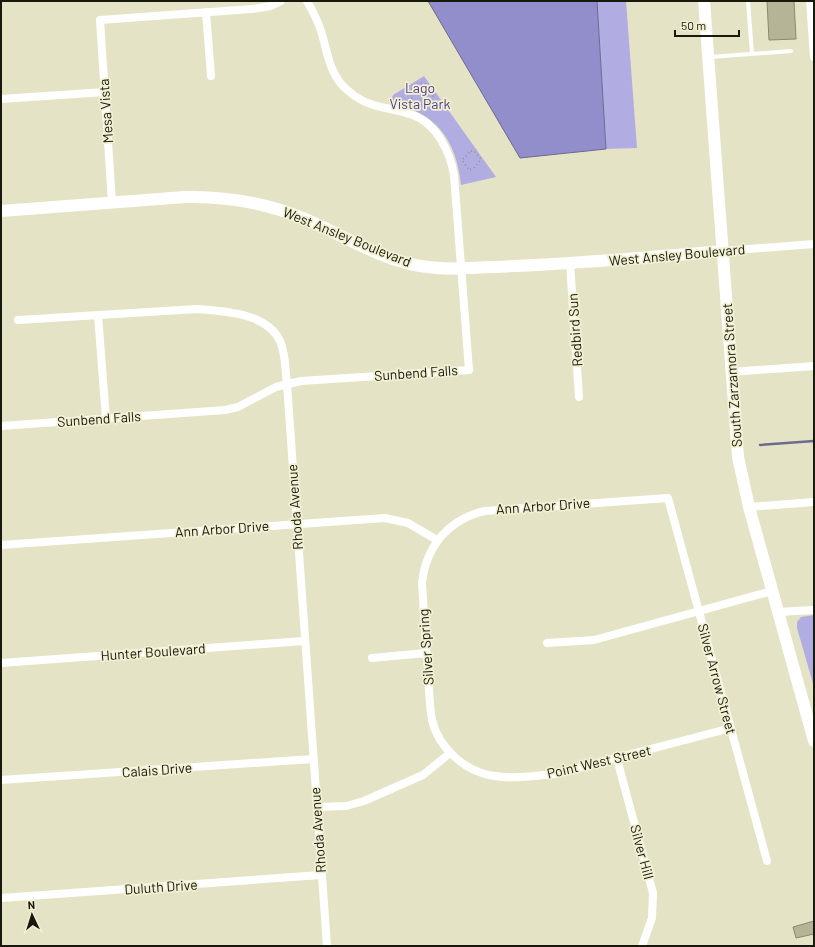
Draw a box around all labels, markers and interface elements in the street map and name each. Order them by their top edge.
scale bar [675,12,739,38]
text: 50 m [681,18,706,32]
street label: Mesa Vista [95,78,116,144]
park label: Lago Vista Park [389,79,451,112]
street label: West Ansley Boulevard [281,203,414,270]
street label: West Ansley Boulevard [608,240,746,269]
street label: Redbird Sun [563,293,586,367]
street label: South Zarzamora Street [718,302,745,448]
street label: Sunbend Falls [373,361,459,384]
street label: Sunbend Falls [56,407,142,430]
street label: Rhoda Avenue [283,464,306,550]
street label: Ann Arbor Drive [495,494,591,517]
street label: Ann Arbor Drive [174,517,270,540]
street label: Silver Spring [414,608,437,686]
street label: Silver Arrow Street [695,622,740,736]
street label: Hunter Boulevard [100,639,206,664]
street label: Point West Street [545,741,653,782]
street label: Calais Drive [121,759,193,780]
street label: Rhoda Avenue [306,787,329,873]
street label: Silver Hill [627,823,658,881]
street label: Duluth Drive [124,875,198,898]
north arrow [12,895,52,935]
text: N [27,898,35,911]

